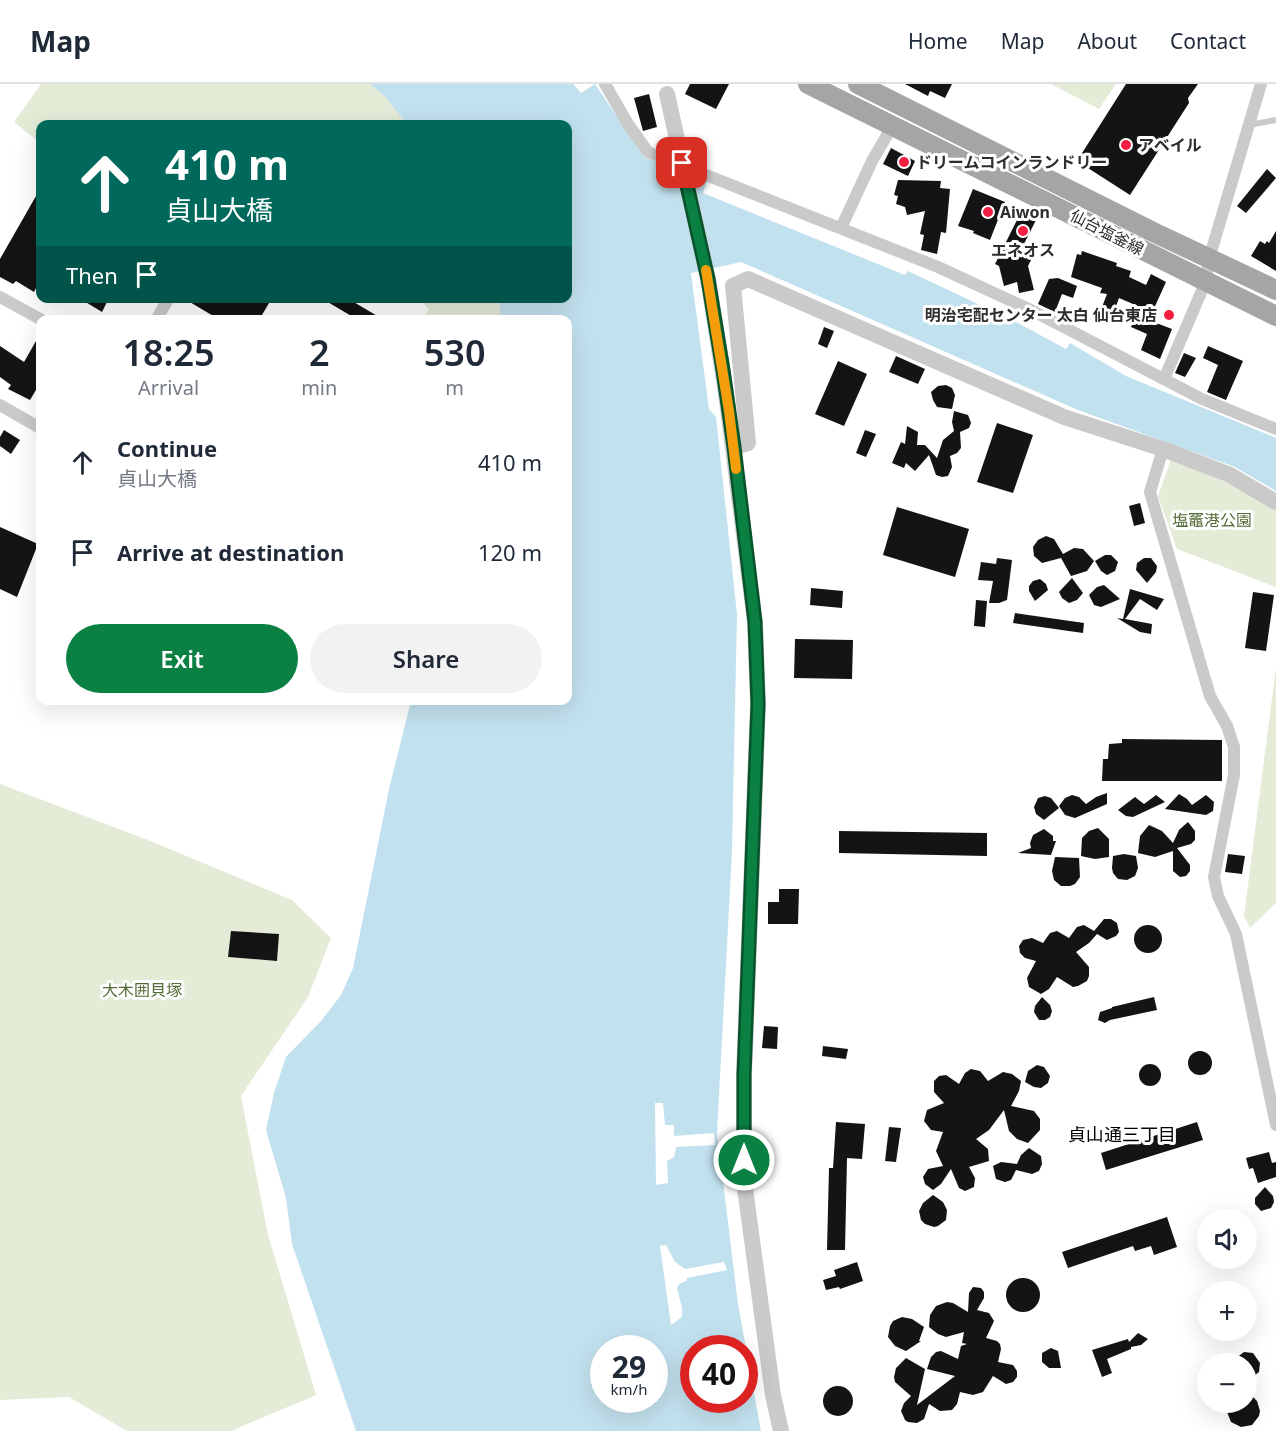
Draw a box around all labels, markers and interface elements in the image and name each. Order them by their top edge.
text: Map [30,22,91,60]
text: Home [908,27,968,55]
text: Map [1001,27,1044,55]
text: About [1077,27,1137,55]
text: Contact [1170,27,1246,55]
place label: アベイル [1138,134,1202,156]
text: 410 m [165,135,289,192]
pin [656,137,707,188]
marker: アベイル [1119,138,1133,152]
icon: ahead [66,144,144,222]
icon: arrive [665,146,698,179]
place label: ドリームコインランドリー [916,151,1108,173]
marker: ドリームコインランドリー [897,155,911,169]
text: 貞山大橋 [165,191,273,228]
place label: Aiwon [1000,201,1050,223]
street label: 仙台塩釜線 [1066,204,1148,260]
marker: Aiwon [981,205,995,219]
marker: エネオス [1016,224,1030,238]
place label: エネオス [991,239,1055,261]
icon: arrive [130,258,163,291]
text: Then [66,260,118,290]
place label: 明治宅配センター 太白 仙台東店 [925,304,1157,326]
marker: 明治宅配センター 太白 仙台東店 [1162,308,1176,322]
text: 18:25 [122,328,215,377]
text: 2 [309,328,330,377]
text: 530 [424,328,486,377]
text: Arrival [138,374,199,401]
text: min [301,374,337,401]
text: m [445,374,464,401]
text: Continue [117,433,217,463]
icon: ahead [66,446,99,479]
text: 410 m [478,447,542,477]
text: 貞山大橋 [117,465,197,492]
park label: 塩竈港公園 [1172,509,1252,531]
icon: arrive [66,536,99,569]
text: Arrive at destination [117,537,344,567]
text: 120 m [478,537,542,567]
button: Exit [66,624,298,693]
button: Share [310,624,542,693]
park label: 大木囲貝塚 [102,979,182,1001]
district label: 貞山通三丁目 [1068,1122,1176,1146]
position arrow [712,1128,776,1192]
map controls [1197,1209,1257,1413]
button: sound [1197,1209,1257,1269]
button: + [1197,1281,1257,1341]
speed limit sign: 40 [680,1335,758,1413]
text: 29 [612,1346,646,1387]
button: − [1197,1353,1257,1413]
text: km/h [611,1379,647,1399]

